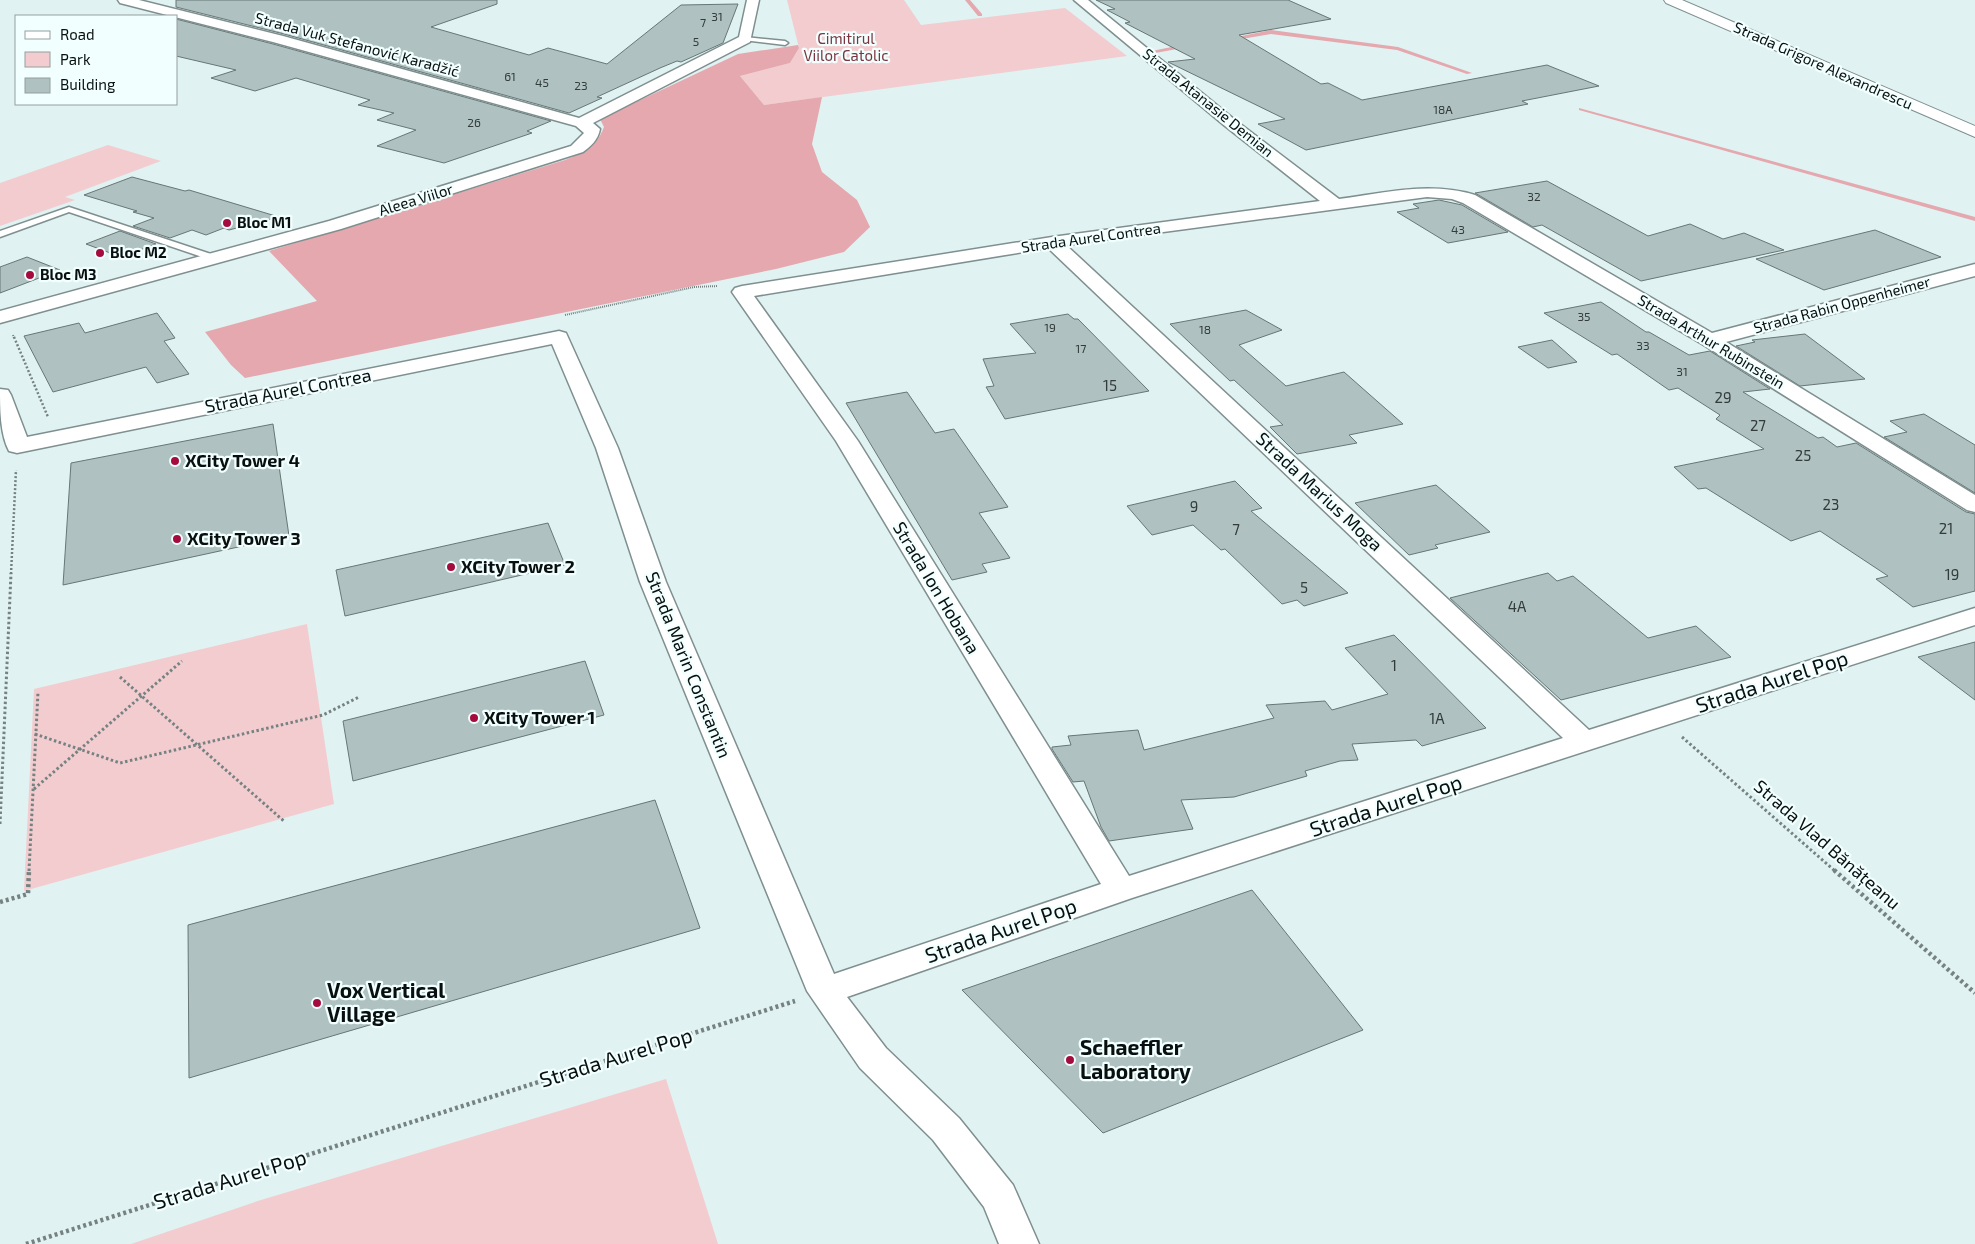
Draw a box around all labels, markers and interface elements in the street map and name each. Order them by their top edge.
street label: Strada Vuk Stefanović Karadžić [253,8,461,80]
house number: 31 [711,9,723,23]
legend [15,15,178,105]
house number: 7 [700,15,706,29]
street label: Strada Grigore Alexandrescu [1731,17,1916,113]
text: Road [60,25,95,43]
park label: Cimitirul Viilor Catolic [803,29,889,64]
house number: 5 [693,34,699,48]
street label: Strada Atanasie Demian [1140,44,1278,160]
text: Park [60,50,91,68]
house number: 61 [504,69,516,83]
text: Building [60,75,116,93]
house number: 45 [535,75,549,89]
house number: 23 [574,78,588,92]
house number: 18A [1433,102,1453,116]
house number: 26 [467,115,481,129]
street label: Aleea Viilor [376,179,455,219]
house number: 32 [1527,189,1541,203]
place label: Bloc M1 [237,213,291,231]
marker: Bloc M1 [221,217,233,229]
street label: Strada Aurel Contrea [1020,218,1162,256]
house number: 43 [1451,222,1465,236]
place label: Bloc M2 [110,243,167,261]
marker: Bloc M2 [94,247,106,259]
place label: Bloc M3 [40,265,96,283]
marker: Bloc M3 [24,269,36,281]
street label: Strada Rabin Oppenheimer [1751,272,1932,336]
street label: Strada Arthur Rubinstein [1635,290,1788,392]
house number: 35 [1577,309,1591,323]
house number: 19 [1044,320,1056,334]
house number: 18 [1199,322,1211,336]
house number: 33 [1636,338,1650,352]
house number: 17 [1076,341,1086,355]
street label: Strada Aurel Contrea [203,363,373,417]
house number: 31 [1676,364,1688,378]
house number: 15 [1103,376,1117,394]
house number: 29 [1714,388,1732,406]
house number: 27 [1750,416,1766,434]
street label: Strada Marius Moga [1252,427,1387,556]
house number: 25 [1795,446,1811,464]
place label: XCity Tower 4 [185,449,300,471]
marker: XCity Tower 4 [169,455,181,467]
house number: 23 [1823,495,1839,513]
house number: 9 [1190,497,1198,515]
street label: Strada Ion Hobana [889,517,985,658]
house number: 21 [1939,519,1953,537]
house number: 7 [1232,520,1240,538]
place label: XCity Tower 3 [187,527,301,549]
marker: XCity Tower 3 [171,533,183,545]
place label: XCity Tower 2 [461,555,575,577]
marker: XCity Tower 2 [445,561,457,573]
house number: 19 [1945,565,1959,583]
street label: Strada Marin Constantin [641,568,736,761]
house number: 5 [1300,578,1308,596]
house number: 4A [1508,597,1527,615]
street label: Strada Aurel Pop [1692,644,1851,717]
house number: 1 [1391,656,1397,674]
place label: XCity Tower 1 [484,706,595,728]
house number: 1A [1429,709,1445,727]
marker: XCity Tower 1 [468,712,480,724]
street label: Strada Aurel Pop [1306,768,1465,841]
street label: Strada Vlad Bănățeanu [1749,775,1905,915]
street label: Strada Aurel Pop [921,892,1080,967]
place label: Vox Vertical Village [327,977,445,1026]
marker: Vox Vertical Village [311,997,323,1009]
street label: Strada Aurel Pop [536,1021,695,1092]
place label: Schaeffler Laboratory [1080,1034,1191,1084]
marker: Schaeffler Laboratory [1064,1054,1076,1066]
street label: Strada Aurel Pop [150,1143,309,1214]

